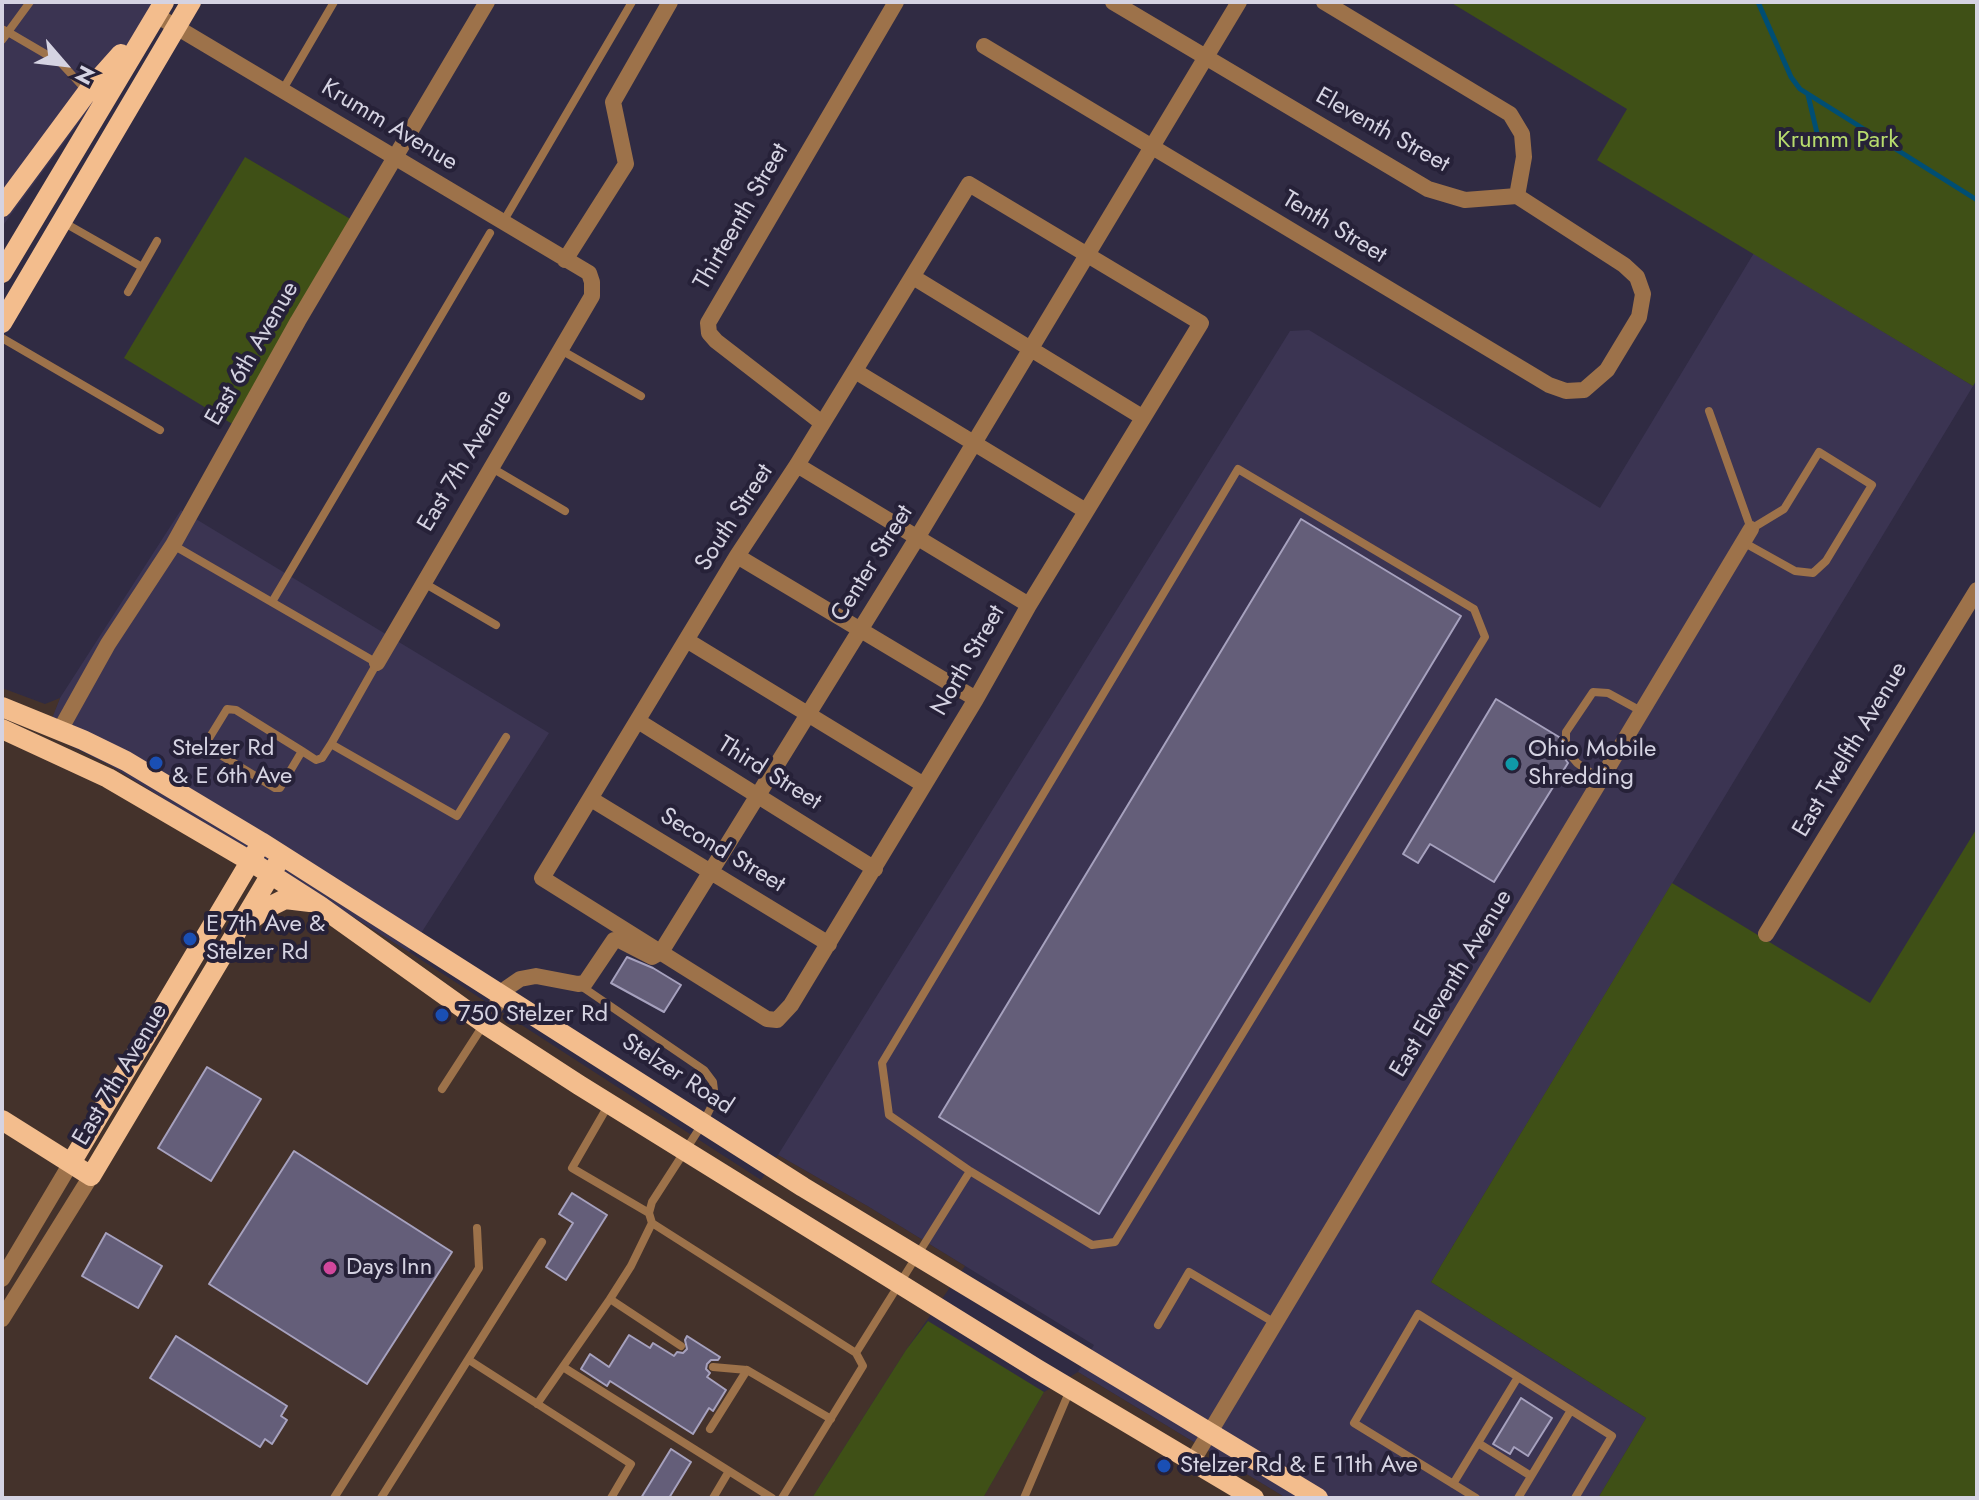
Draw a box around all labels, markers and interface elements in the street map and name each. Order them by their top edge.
north arrow [24,24,104,104]
text: N [67,60,103,90]
street label: Krumm Avenue [316,74,462,178]
street label: Eleventh Street [1310,82,1454,180]
park label: Krumm Park [1777,127,1899,155]
street label: Thirteenth Street [688,139,796,295]
street label: Tenth Street [1277,186,1391,270]
street label: East 6th Avenue [200,277,306,431]
street label: East 7th Avenue [412,385,520,537]
street label: South Street [690,459,780,577]
street label: Center Street [826,500,920,628]
street label: North Street [926,601,1012,721]
street label: East Twelfth Avenue [1787,657,1915,843]
street label: Third Street [712,731,826,817]
place label: Stelzer Rd & E 6th Ave [172,735,292,791]
place label: Ohio Mobile Shredding [1528,736,1656,792]
marker: Stelzer Rd & E 6th Ave [147,754,165,772]
marker: Ohio Mobile Shredding [1503,755,1521,773]
street label: Second Street [654,802,790,900]
street label: East Eleventh Avenue [1385,885,1519,1083]
place label: E 7th Ave & Stelzer Rd [206,911,325,967]
marker: E 7th Ave & Stelzer Rd [181,930,199,948]
street label: East 7th Avenue [67,999,175,1151]
place label: 750 Stelzer Rd [458,1001,608,1029]
marker: 750 Stelzer Rd [433,1006,451,1024]
street label: Stelzer Road [616,1028,738,1122]
place label: Days Inn [346,1254,432,1282]
marker: Days Inn [321,1259,339,1277]
place label: Stelzer Rd & E 11th Ave [1180,1452,1418,1480]
marker: Stelzer Rd & E 11th Ave [1155,1457,1173,1475]

